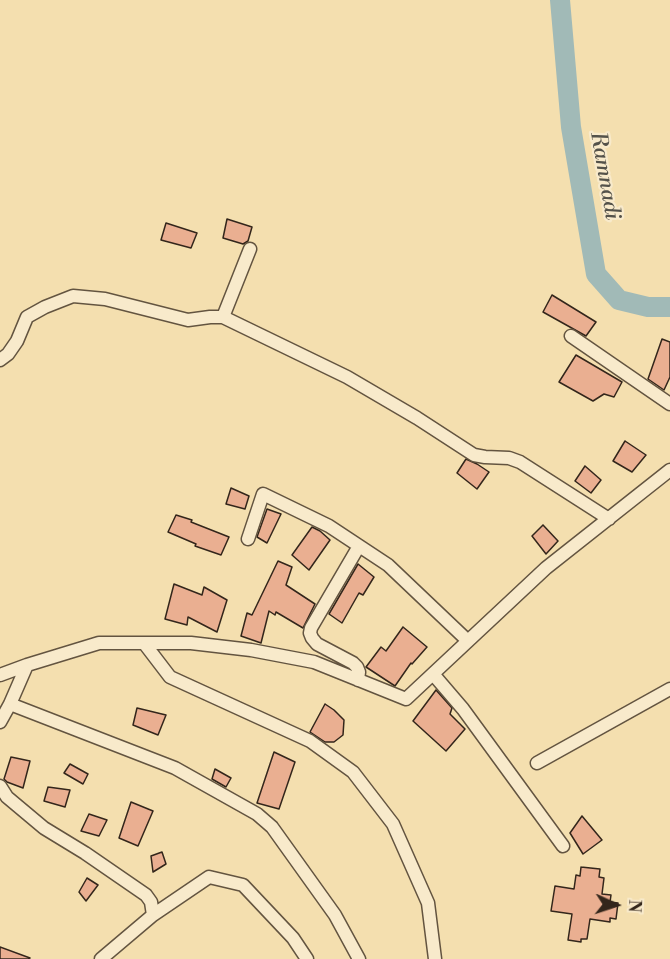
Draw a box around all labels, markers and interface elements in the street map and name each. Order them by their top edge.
water label: Ramnadi [583,130,625,222]
north arrow [586,875,646,935]
text: N [624,899,644,913]

